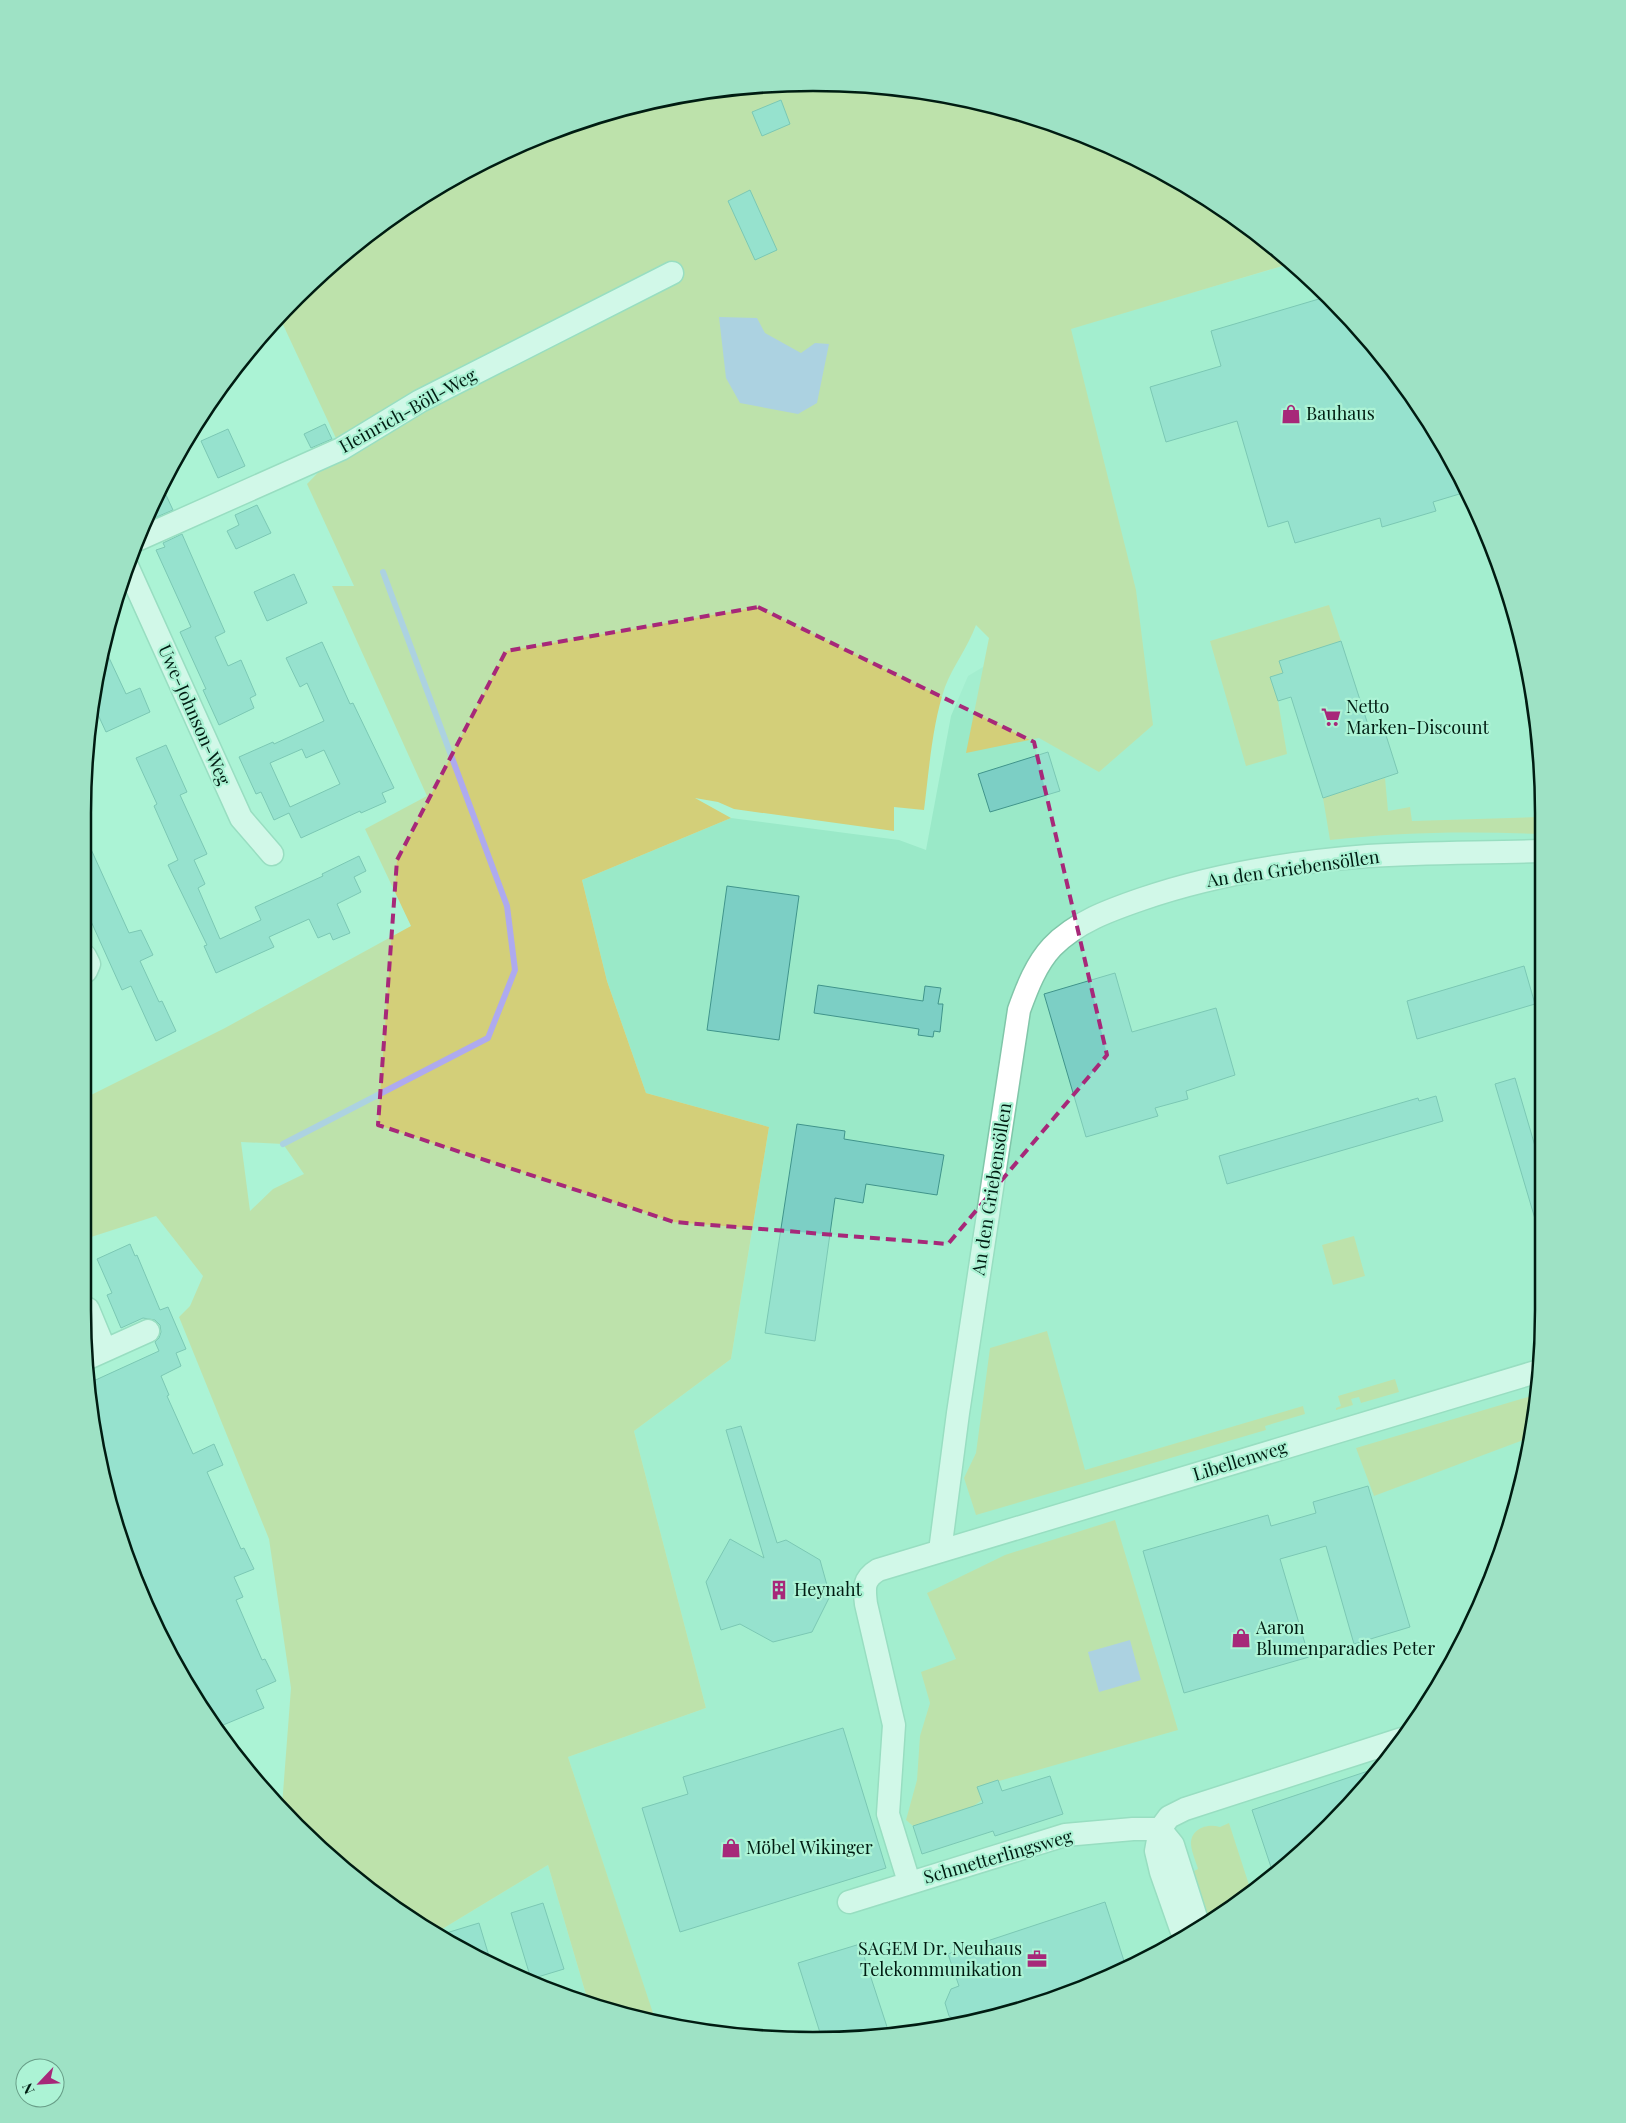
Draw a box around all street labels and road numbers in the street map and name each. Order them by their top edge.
street label: Heinrich-Böll-Weg [334,362,481,458]
street label: Uwe-Johnson-Weg [153,640,237,789]
street label: An den Griebensöllen [1204,844,1381,892]
street label: An den Griebensöllen [965,1101,1017,1278]
street label: Libellenweg [1190,1434,1290,1486]
street label: Schmetterlingsweg [921,1823,1075,1889]

